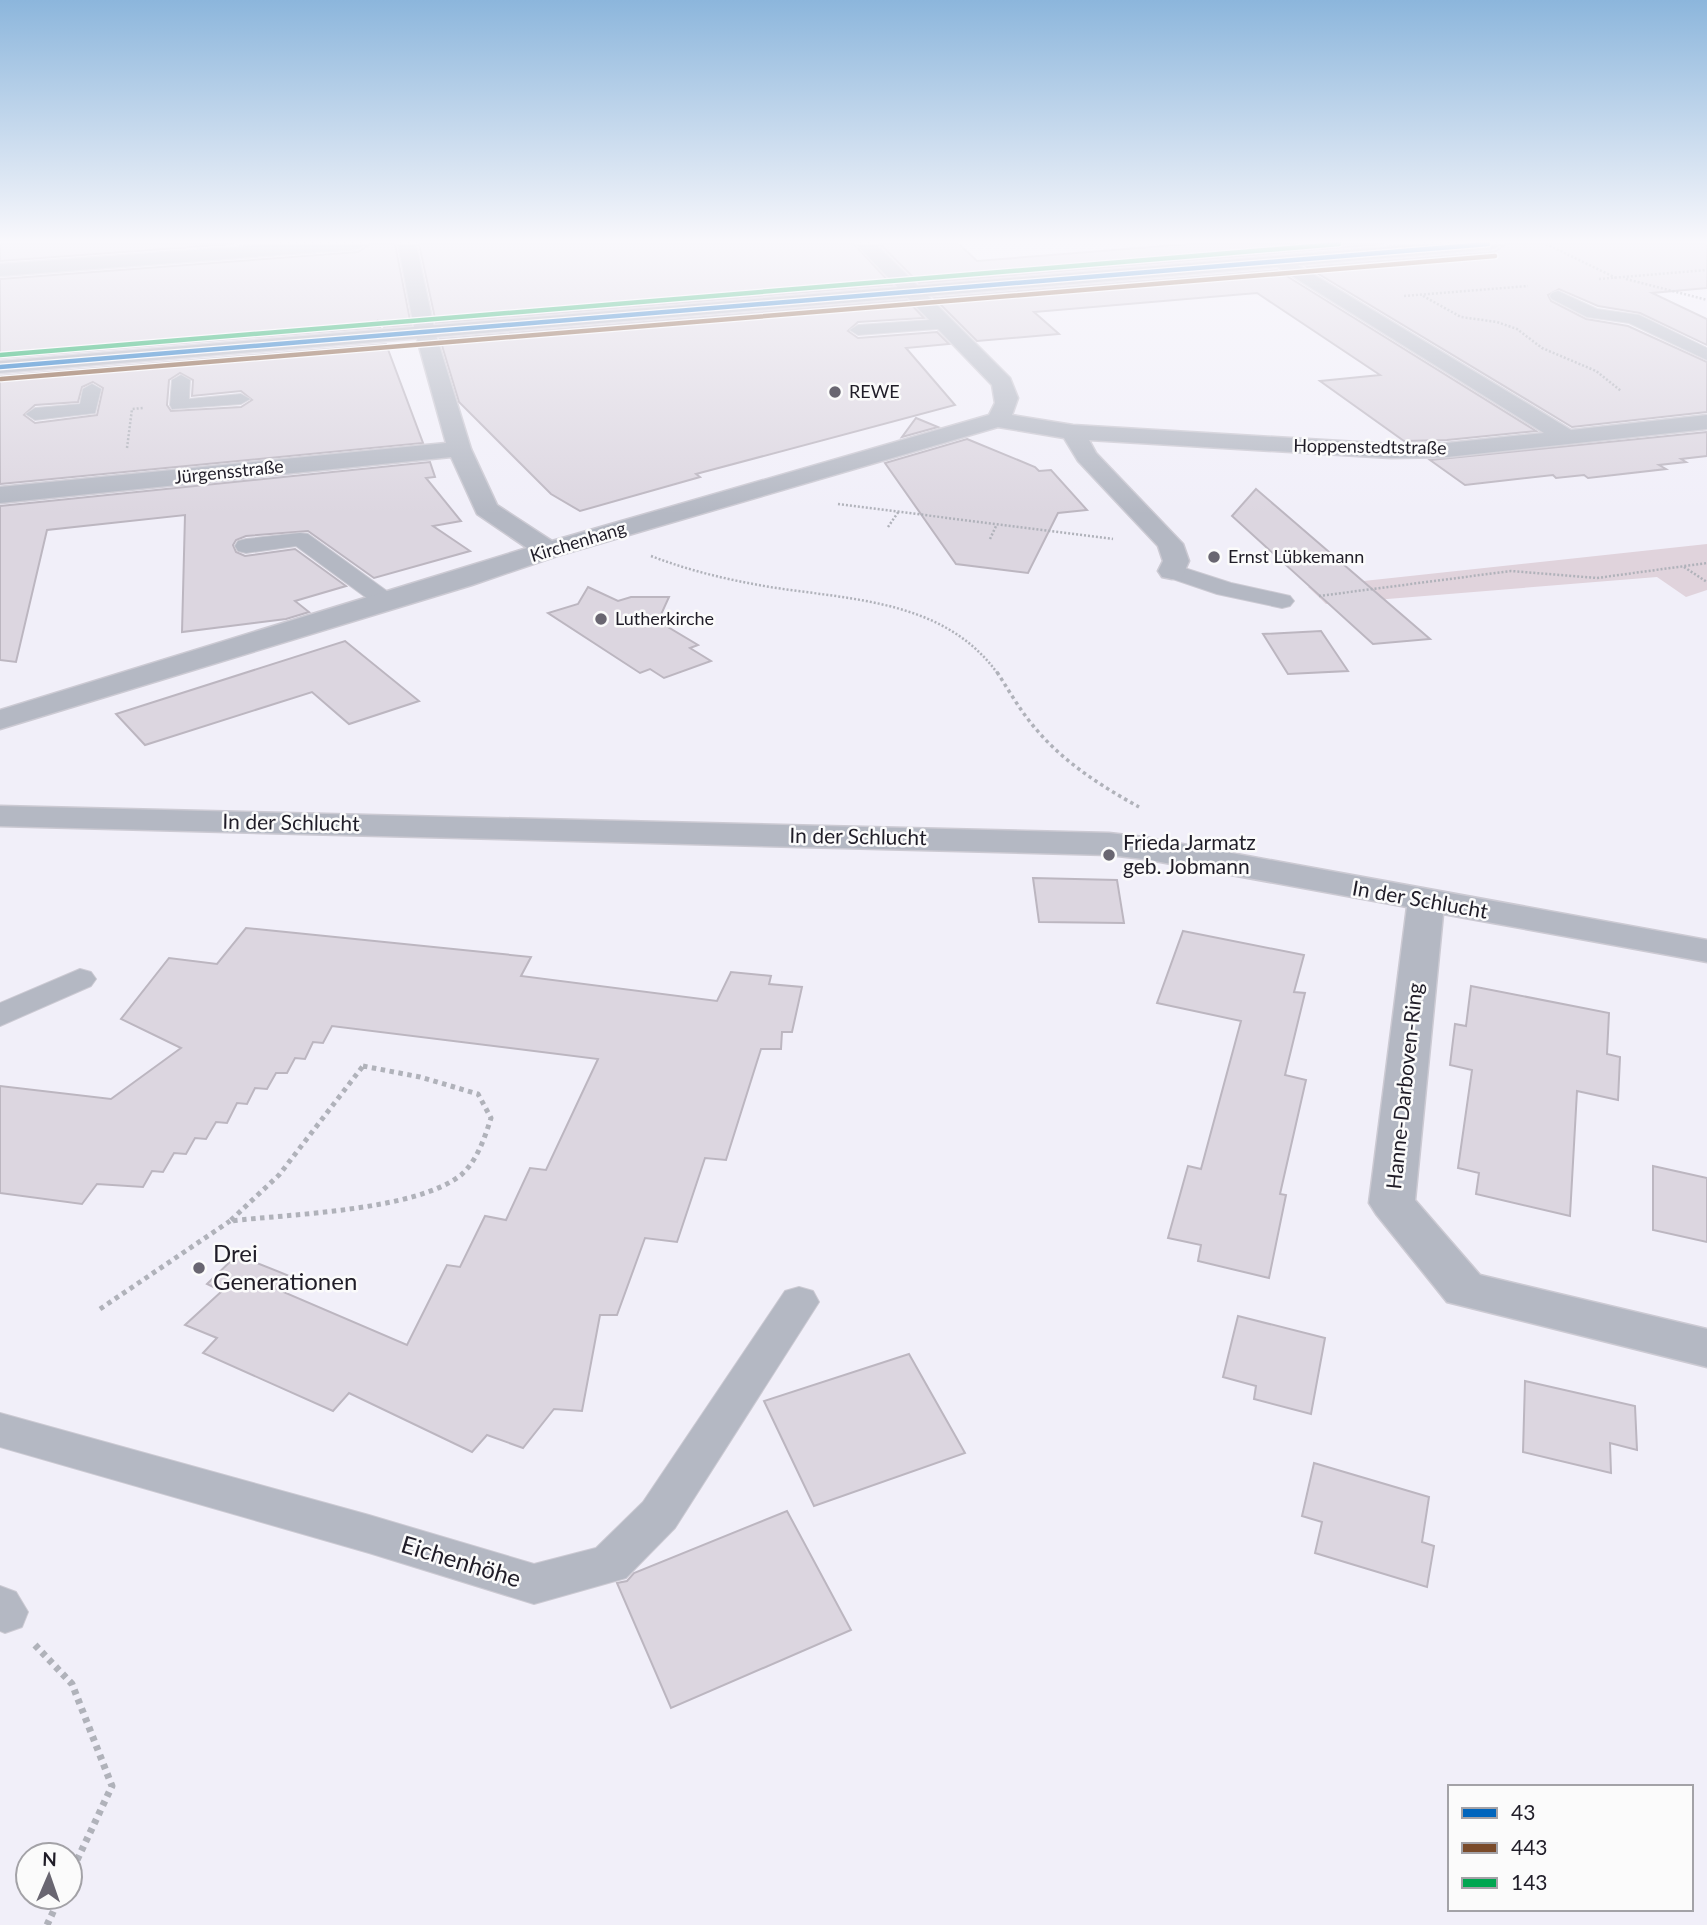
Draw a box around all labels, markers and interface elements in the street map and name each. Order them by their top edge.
place label: REWE [849,380,900,402]
marker: REWE [827,384,843,400]
street label: Hoppenstedtstraße [1293,434,1447,458]
street label: Jürgensstraße [173,454,285,488]
street label: Kirchenhang [527,516,628,566]
place label: Ernst Lübkemann [1228,545,1364,567]
marker: Ernst Lübkemann [1206,549,1222,565]
place label: Lutherkirche [615,607,714,629]
marker: Lutherkirche [593,611,609,627]
street label: In der Schlucht [222,808,360,835]
street label: In der Schlucht [789,822,927,849]
place label: Frieda Jarmatz geb. Jobmann [1123,829,1256,878]
marker: Frieda Jarmatz geb. Jobmann [1101,847,1117,863]
street label: In der Schlucht [1351,874,1490,923]
street label: Hanne-Darboven-Ring [1380,981,1427,1190]
place label: Drei Generationen [213,1238,357,1295]
marker: Drei Generationen [191,1260,207,1276]
street label: Eichenhöhe [398,1529,525,1592]
legend [1448,1785,1693,1911]
text: 43 [1511,1799,1535,1824]
text: 443 [1511,1834,1548,1859]
north arrow [14,1841,84,1911]
text: N [42,1847,57,1870]
text: 143 [1511,1869,1548,1894]

